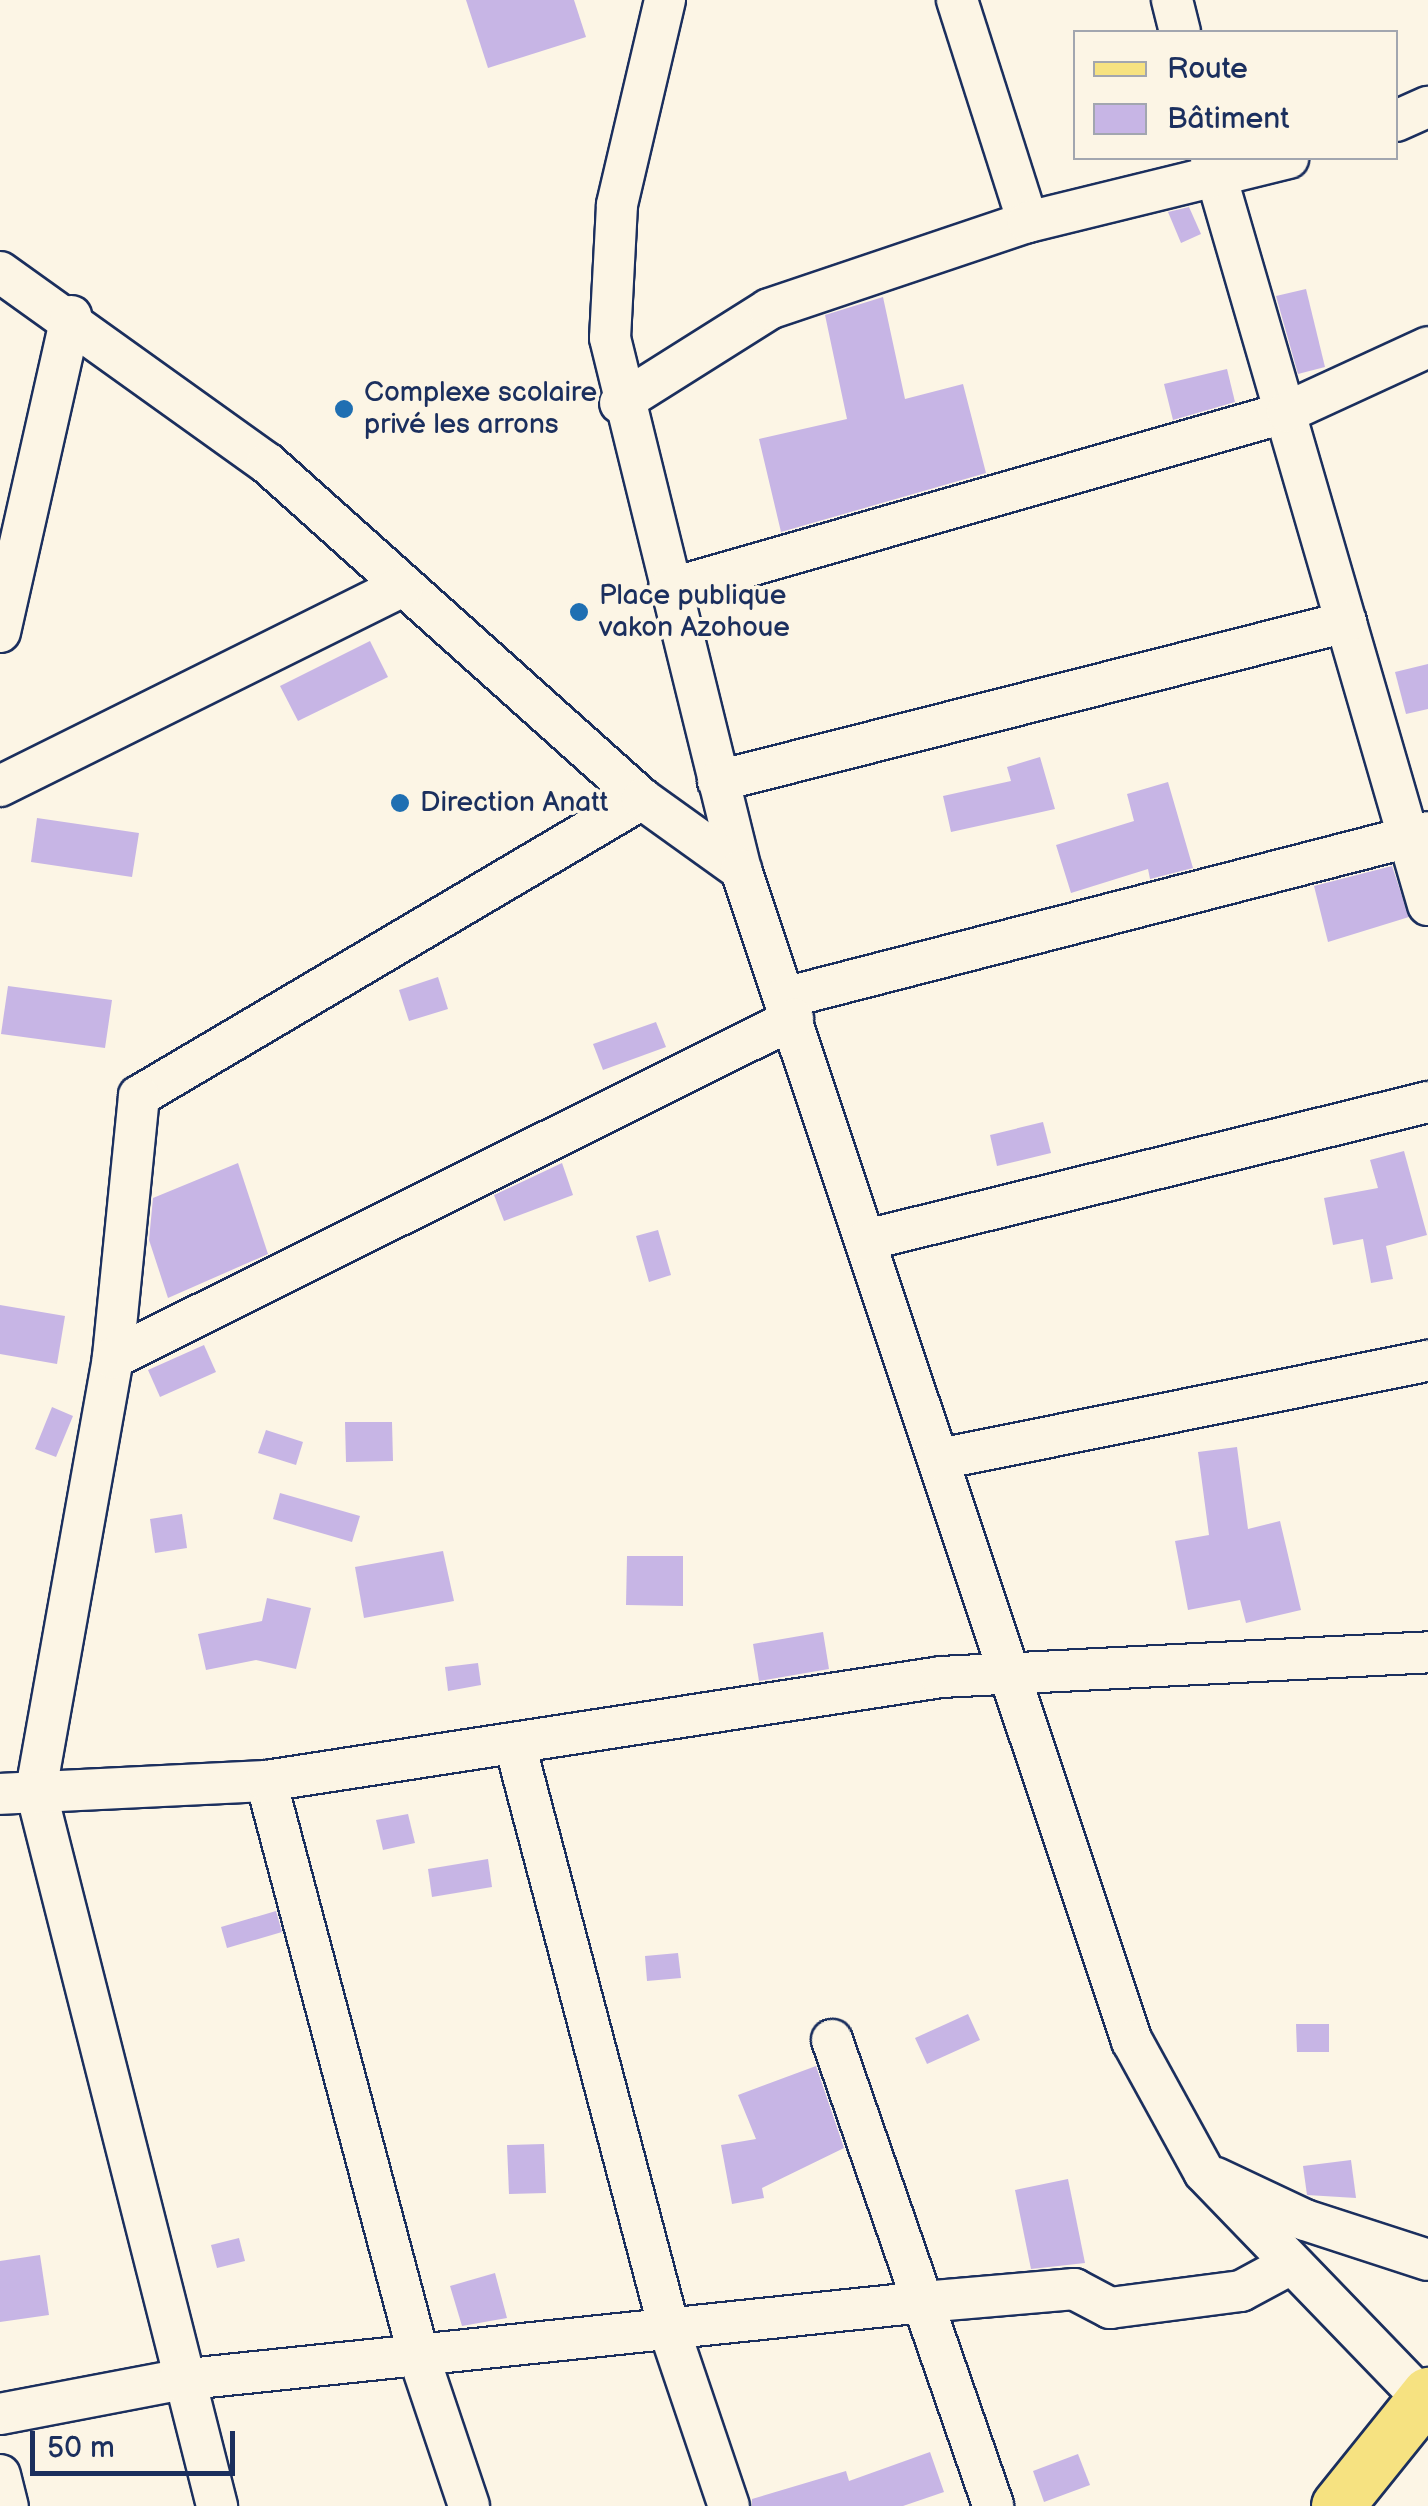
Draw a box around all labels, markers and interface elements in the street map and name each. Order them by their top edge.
legend [1073,30,1398,160]
text: Route [1167,51,1248,87]
text: Bâtiment [1167,101,1290,137]
place label: Complexe scolaire privé les arrons [364,376,597,442]
marker: Complexe scolaire privé les arrons [333,398,355,420]
place label: Place publique vakon Azohoue [599,579,790,645]
marker: Place publique vakon Azohoue [568,601,590,623]
place label: Direction Anatt [420,786,608,820]
marker: Direction Anatt [389,792,411,814]
scale bar [35,2411,240,2473]
text: 50 m [47,2430,115,2466]

